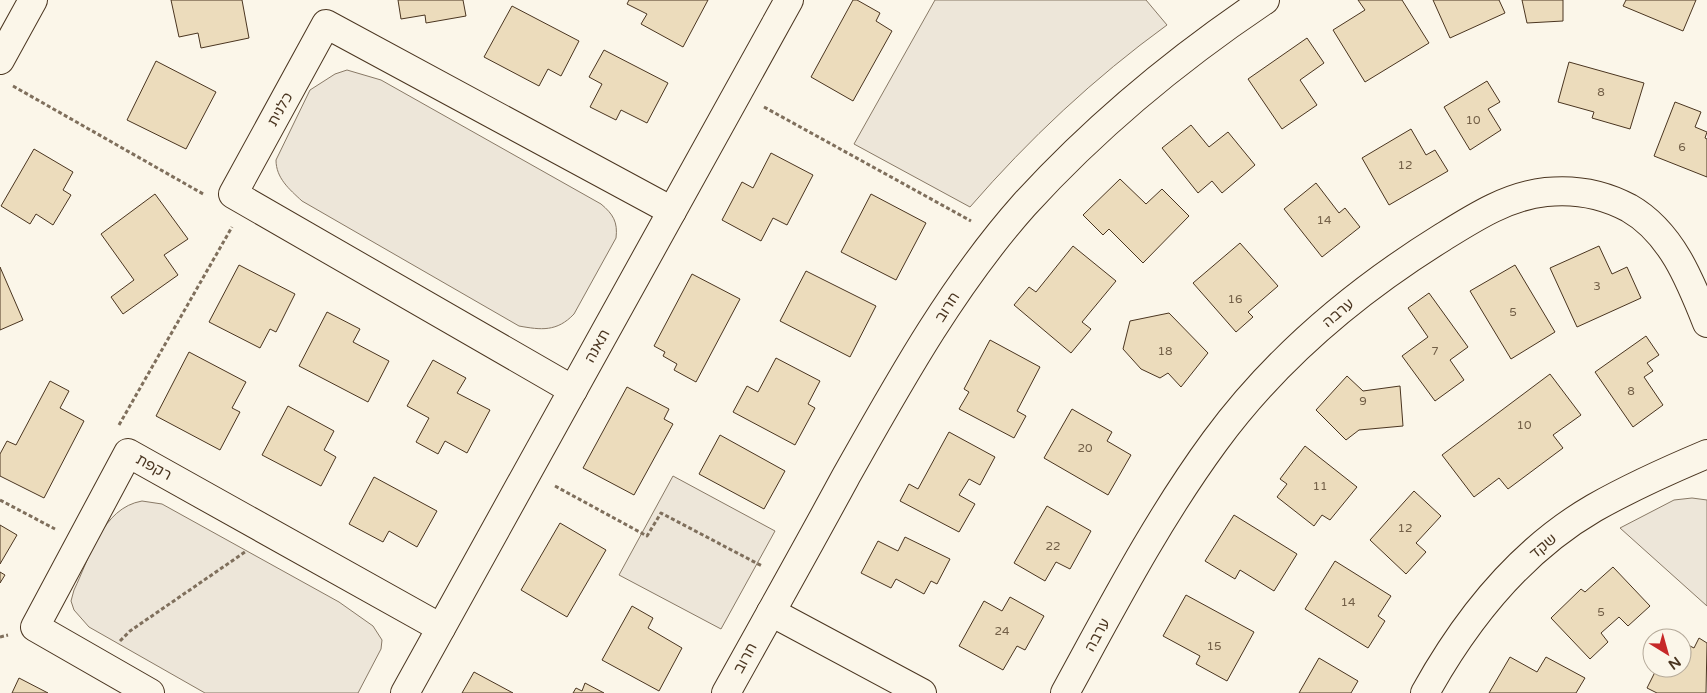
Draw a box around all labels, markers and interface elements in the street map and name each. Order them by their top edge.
house number: 8 [1597,85,1605,99]
street label: כלנית [263,89,297,129]
house number: 10 [1465,113,1481,127]
house number: 6 [1678,140,1686,154]
house number: 12 [1397,158,1413,172]
house number: 14 [1316,213,1332,227]
house number: 3 [1593,279,1601,293]
street label: חרוב [931,289,963,325]
house number: 16 [1227,292,1243,306]
street label: ערבה [1318,295,1358,331]
house number: 5 [1509,305,1517,319]
street label: תאנה [581,326,613,366]
house number: 18 [1157,344,1173,358]
house number: 7 [1431,344,1439,358]
house number: 8 [1627,384,1635,398]
house number: 9 [1359,394,1367,408]
house number: 10 [1516,418,1532,432]
house number: 20 [1077,441,1093,455]
street label: רקפת [133,450,175,484]
house number: 11 [1312,479,1328,493]
house number: 12 [1397,521,1413,535]
street label: שקד [1526,529,1560,563]
house number: 22 [1045,539,1061,553]
house number: 14 [1340,595,1356,609]
house number: 5 [1597,605,1605,619]
street label: ערבה [1080,615,1114,655]
house number: 24 [994,624,1010,638]
north arrow [1642,628,1692,678]
street label: חרוב [729,639,761,677]
house number: 15 [1206,639,1222,653]
text: N [1665,653,1684,673]

